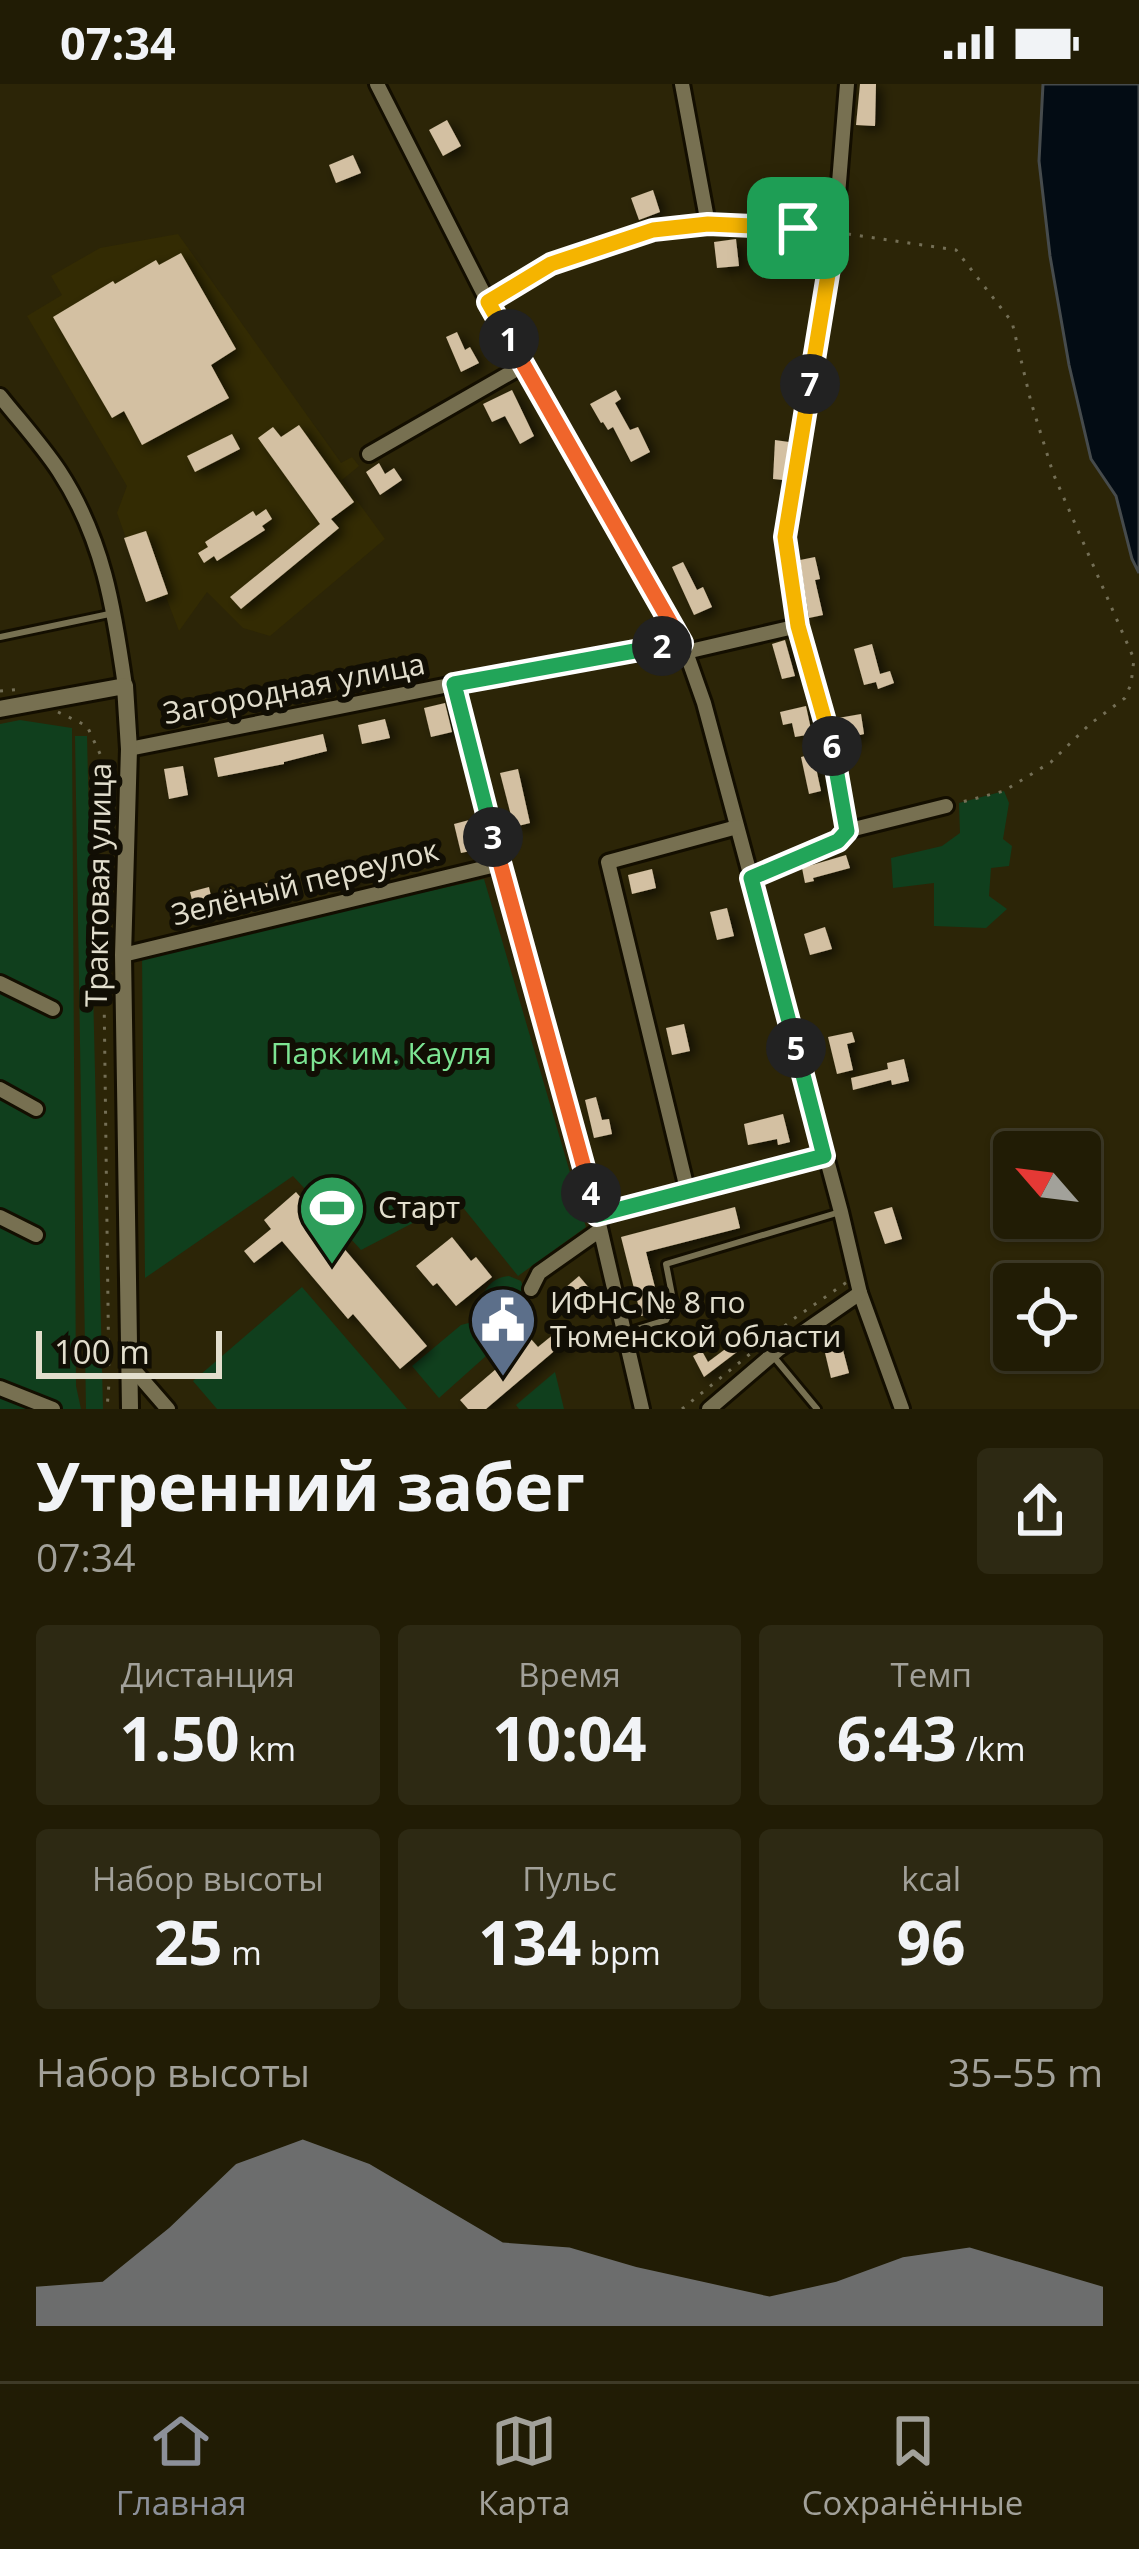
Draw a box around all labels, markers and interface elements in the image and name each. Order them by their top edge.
text: 07:34 [60,12,176,73]
pin [747,177,849,279]
icon: arrive [765,195,831,261]
pin: 1 [479,309,539,369]
text: 1 [500,316,518,361]
pin: 7 [780,354,840,414]
text: 7 [801,361,819,406]
pin: 2 [632,616,692,676]
text: 2 [653,623,671,668]
street label: Загородная улица [159,642,428,733]
pin: 6 [802,716,862,776]
text: 6 [823,723,841,768]
street label: Трактовая улица [75,763,120,1007]
pin: 3 [463,807,523,867]
text: 3 [484,814,502,859]
street label: Зелёный переулок [167,828,443,935]
pin: 5 [766,1018,826,1078]
text: 5 [787,1025,805,1070]
park label: Парк им. Кауля [271,1032,491,1073]
north arrow [993,1131,1101,1239]
map controls [993,1131,1101,1371]
pin: 4 [561,1163,621,1223]
text: 4 [582,1170,600,1215]
sports icon: Старт [297,1173,367,1267]
place label: Старт [378,1186,460,1227]
button: locate [993,1263,1101,1371]
place label: ИФНС № 8 по Тюменской области [550,1281,841,1356]
public building icon: ИФНС № 8 по Тюменской области [468,1285,538,1379]
scale bar [36,1325,222,1378]
text: 100 m [54,1329,150,1374]
text: Утренний забег [36,1440,585,1530]
button: share [977,1448,1103,1574]
text: 07:34 [36,1530,135,1583]
text: Дистанция [121,1652,295,1697]
text: Время [518,1652,621,1697]
text: Темп [890,1652,972,1697]
text: 1.50 [120,1697,240,1779]
text: 10:04 [492,1697,647,1779]
text: 6:43 [837,1697,957,1779]
text: km [240,1726,296,1771]
text: /km [957,1726,1025,1771]
text: Набор высоты [92,1856,324,1901]
text: Пульс [522,1856,617,1901]
text: kcal [901,1856,961,1901]
text: 25 [154,1901,223,1983]
text: 134 [478,1901,581,1983]
text: 96 [897,1901,965,1983]
text: m [223,1930,262,1975]
text: bpm [581,1930,661,1975]
text: Набор высоты [36,2045,310,2098]
text: 35–55 m [948,2045,1103,2098]
tab: Главная [116,2408,247,2525]
tab: Карта [478,2408,570,2525]
tab: Сохранённые [802,2408,1023,2525]

